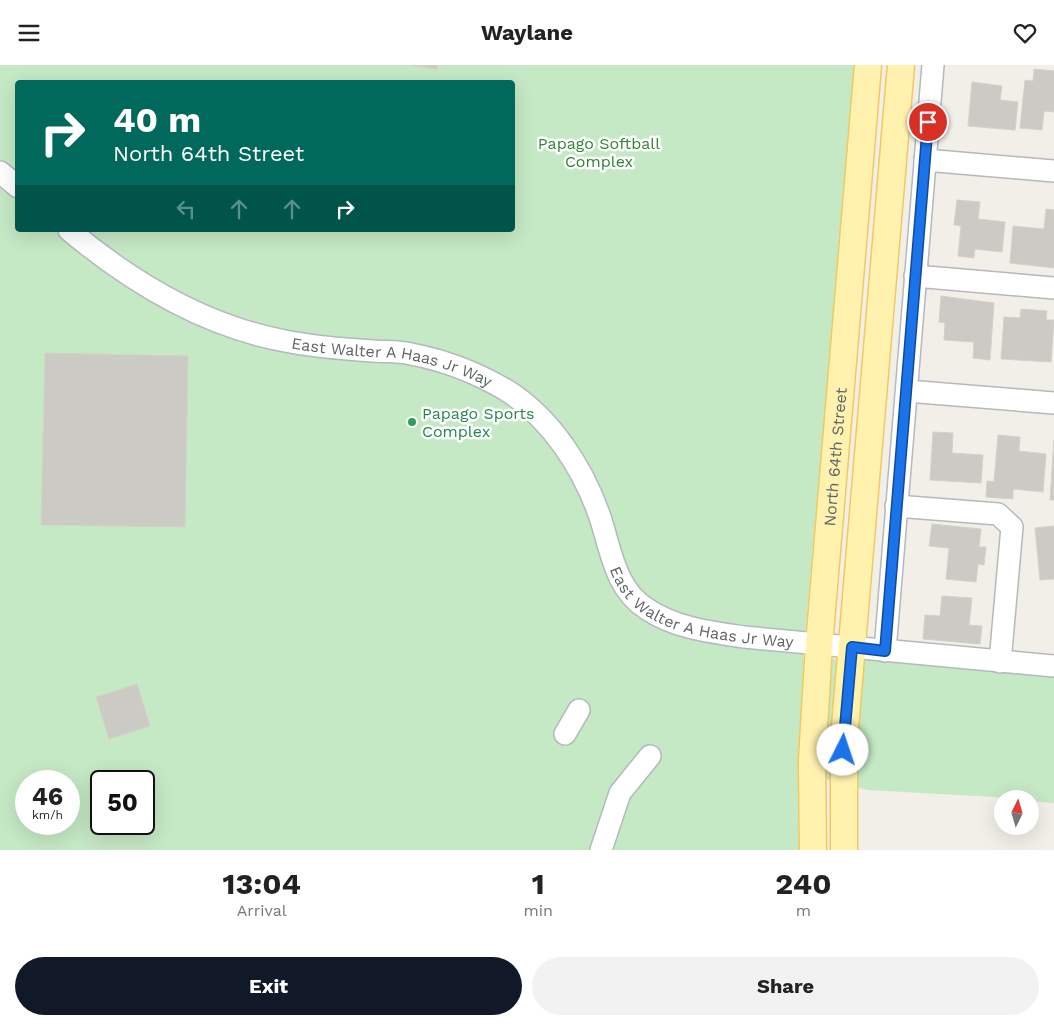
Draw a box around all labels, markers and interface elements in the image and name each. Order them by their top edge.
icon: menu [15,19,43,47]
icon: heart [1011,19,1039,47]
text: Waylane [481,20,573,45]
text: 40 m [113,99,201,141]
icon: right [30,100,95,165]
pin [907,101,949,143]
icon: arrive [914,108,942,136]
park label: Papago Softball Complex [538,134,660,171]
text: North 64th Street [113,141,304,166]
icon: left [172,195,200,223]
icon: ahead [225,195,253,223]
icon: ahead [278,195,306,223]
icon: right [331,195,359,223]
street label: East Walter A Haas Jr Way [290,333,496,391]
street label: North 64th Street [820,386,850,527]
place label: Papago Sports Complex [422,404,534,441]
marker: Papago Sports Complex [406,416,418,428]
street label: East Walter A Haas Jr Way [606,563,795,651]
position arrow [816,723,868,775]
speed limit sign: 50 [90,770,155,835]
text: 46 [32,782,63,811]
north arrow [994,790,1039,835]
map controls [994,790,1039,835]
text: km/h [32,808,63,822]
text: 13:04 [222,866,301,901]
text: 1 [532,866,545,901]
text: 240 [775,866,832,901]
text: Arrival [237,901,287,920]
text: min [523,901,553,920]
text: m [796,901,811,920]
button: Exit [15,957,522,1015]
button: Share [532,957,1039,1015]

